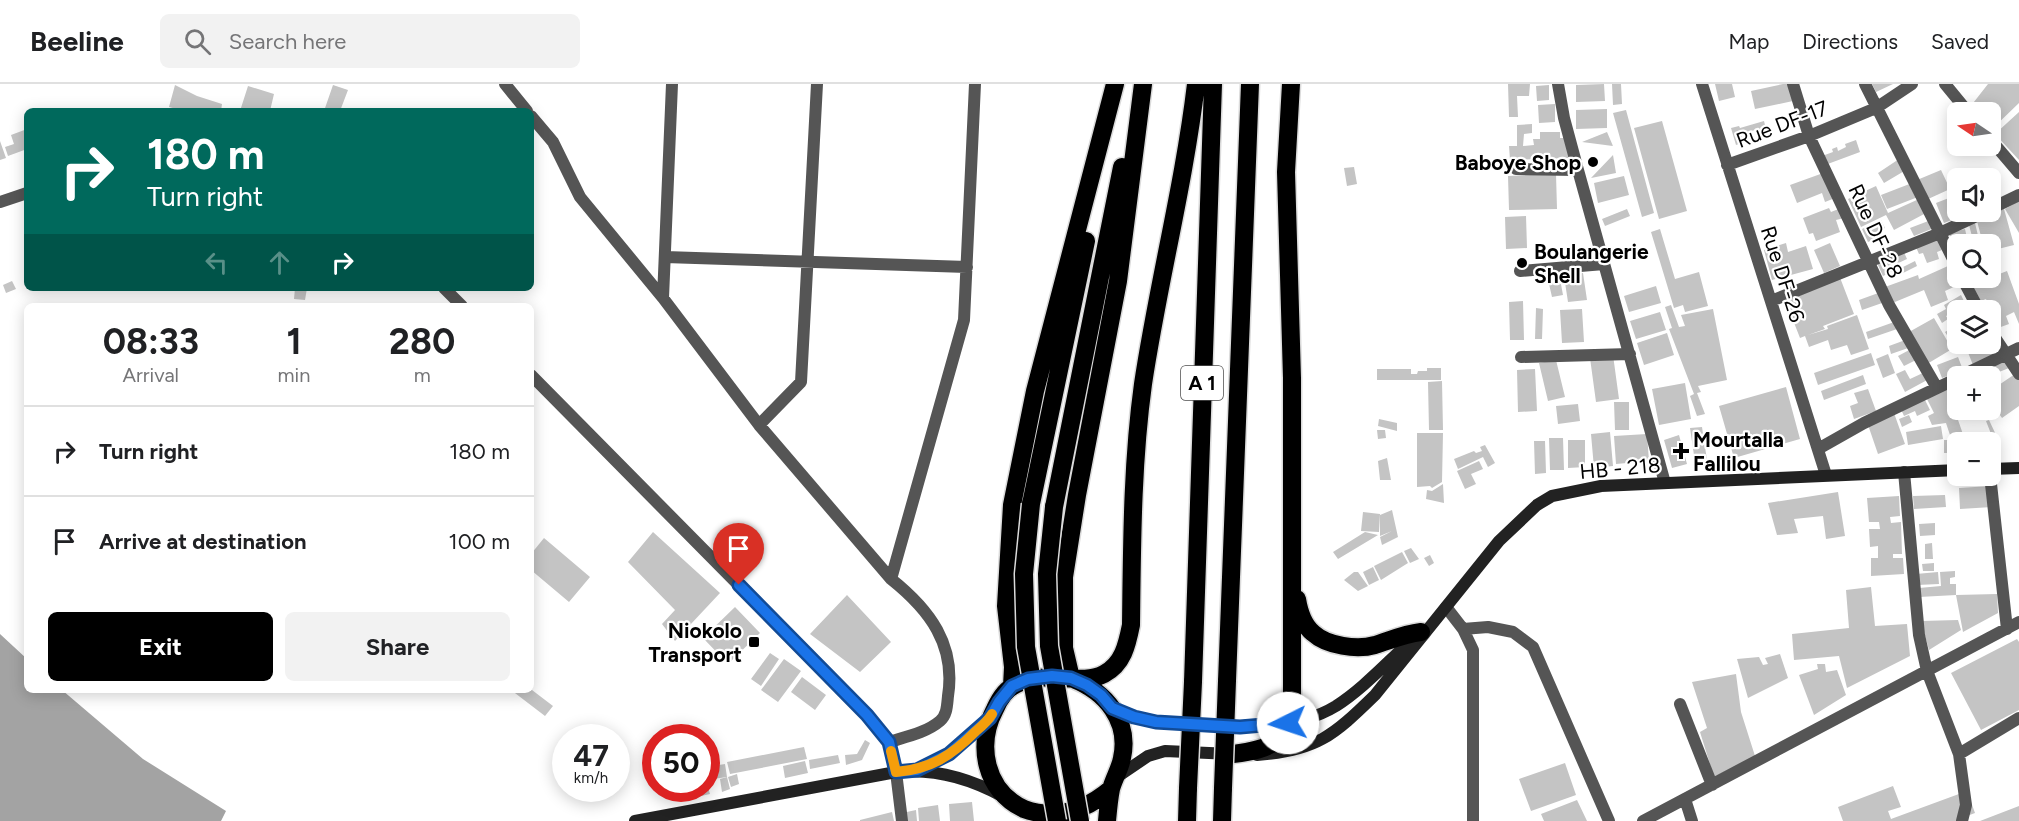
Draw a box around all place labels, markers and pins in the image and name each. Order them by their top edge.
place label: Baboye Shop [1455,150,1581,175]
marker: Baboye Shop [1586,155,1600,169]
place label: Boulangerie Shell [1534,239,1649,288]
marker: Boulangerie Shell [1515,256,1529,270]
place label: Mourtalla Fallilou [1693,427,1784,476]
marker: Mourtalla Fallilou [1674,444,1688,458]
pin [713,523,764,585]
place label: Niokolo Transport [648,618,742,667]
marker: Niokolo Transport [747,635,761,649]

